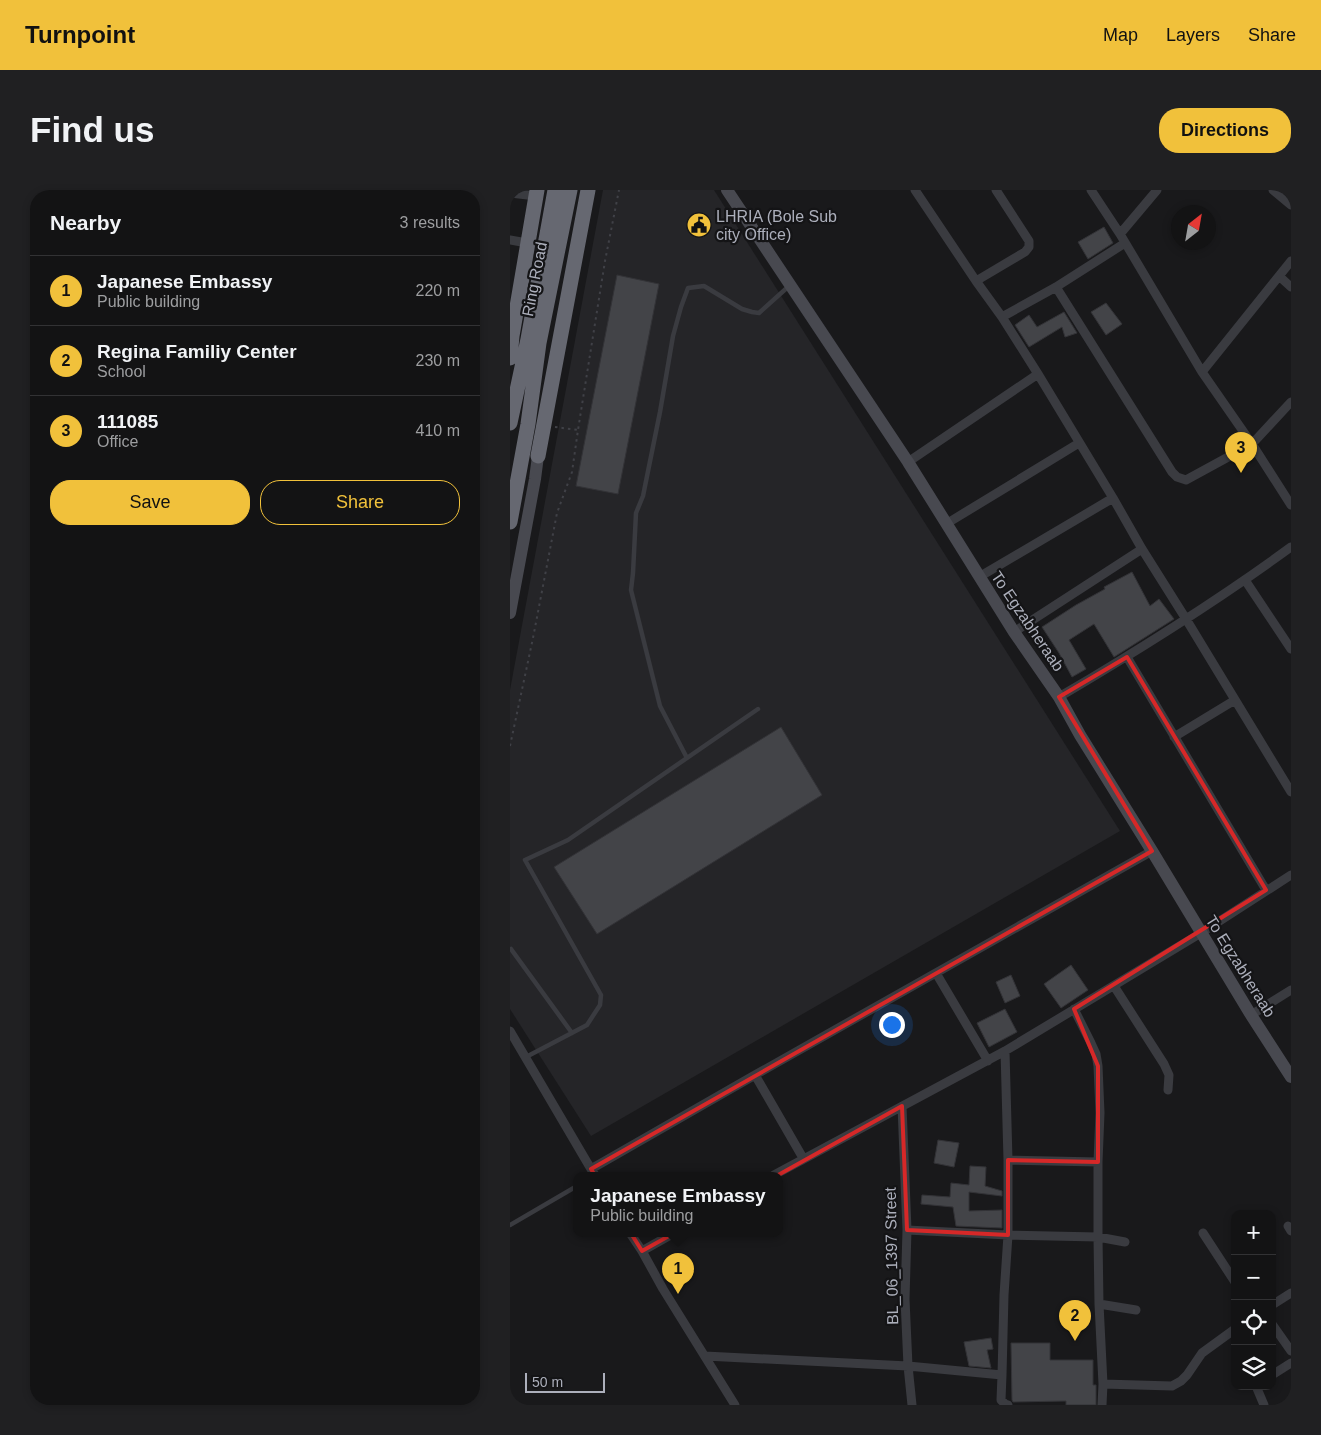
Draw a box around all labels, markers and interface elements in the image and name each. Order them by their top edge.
text: Turnpoint [25,21,135,48]
text: Map [1103,25,1138,45]
text: Layers [1166,25,1220,45]
text: Share [1248,25,1296,45]
button: Directions [1159,108,1291,153]
text: Find us [30,110,154,149]
north arrow [1171,205,1216,250]
place label: LHRIA (Bole Sub city Office) [716,208,837,243]
text: Nearby [50,211,121,234]
public building icon: LHRIA (Bole Sub city Office) [686,212,712,238]
text: 3 results [400,214,460,231]
street label: Ring Road [519,240,550,318]
text: Japanese Embassy [97,271,272,292]
text: 1 [62,282,70,299]
text: 220 m [416,282,460,299]
text: Public building [97,293,200,310]
text: Regina Familiy Center [97,341,297,362]
text: 2 [62,352,70,369]
text: 230 m [416,352,460,369]
text: School [97,363,146,380]
text: 111085 [97,411,158,432]
text: 3 [62,422,70,439]
text: 410 m [416,422,460,439]
pin: 3 [1225,432,1257,473]
text: Office [97,433,139,450]
button: Save [50,480,250,525]
button: Share [260,480,460,525]
street label: To Egzabheraab [988,568,1067,674]
street label: To Egzabheraab [1202,912,1279,1020]
your location [879,1012,905,1038]
popup [573,1172,783,1237]
text: Japanese Embassy [590,1185,766,1206]
street label: BL_06_1397 Street [882,1186,902,1325]
text: Public building [590,1207,694,1224]
map controls [1231,1210,1276,1390]
button: + [1231,1210,1276,1255]
pin: 1 [662,1253,694,1294]
button: − [1231,1255,1276,1300]
pin: 2 [1059,1300,1091,1341]
button: locate [1231,1300,1276,1345]
button: layers [1231,1345,1276,1390]
scale bar [525,1370,605,1393]
text: 50 m [532,1374,563,1390]

